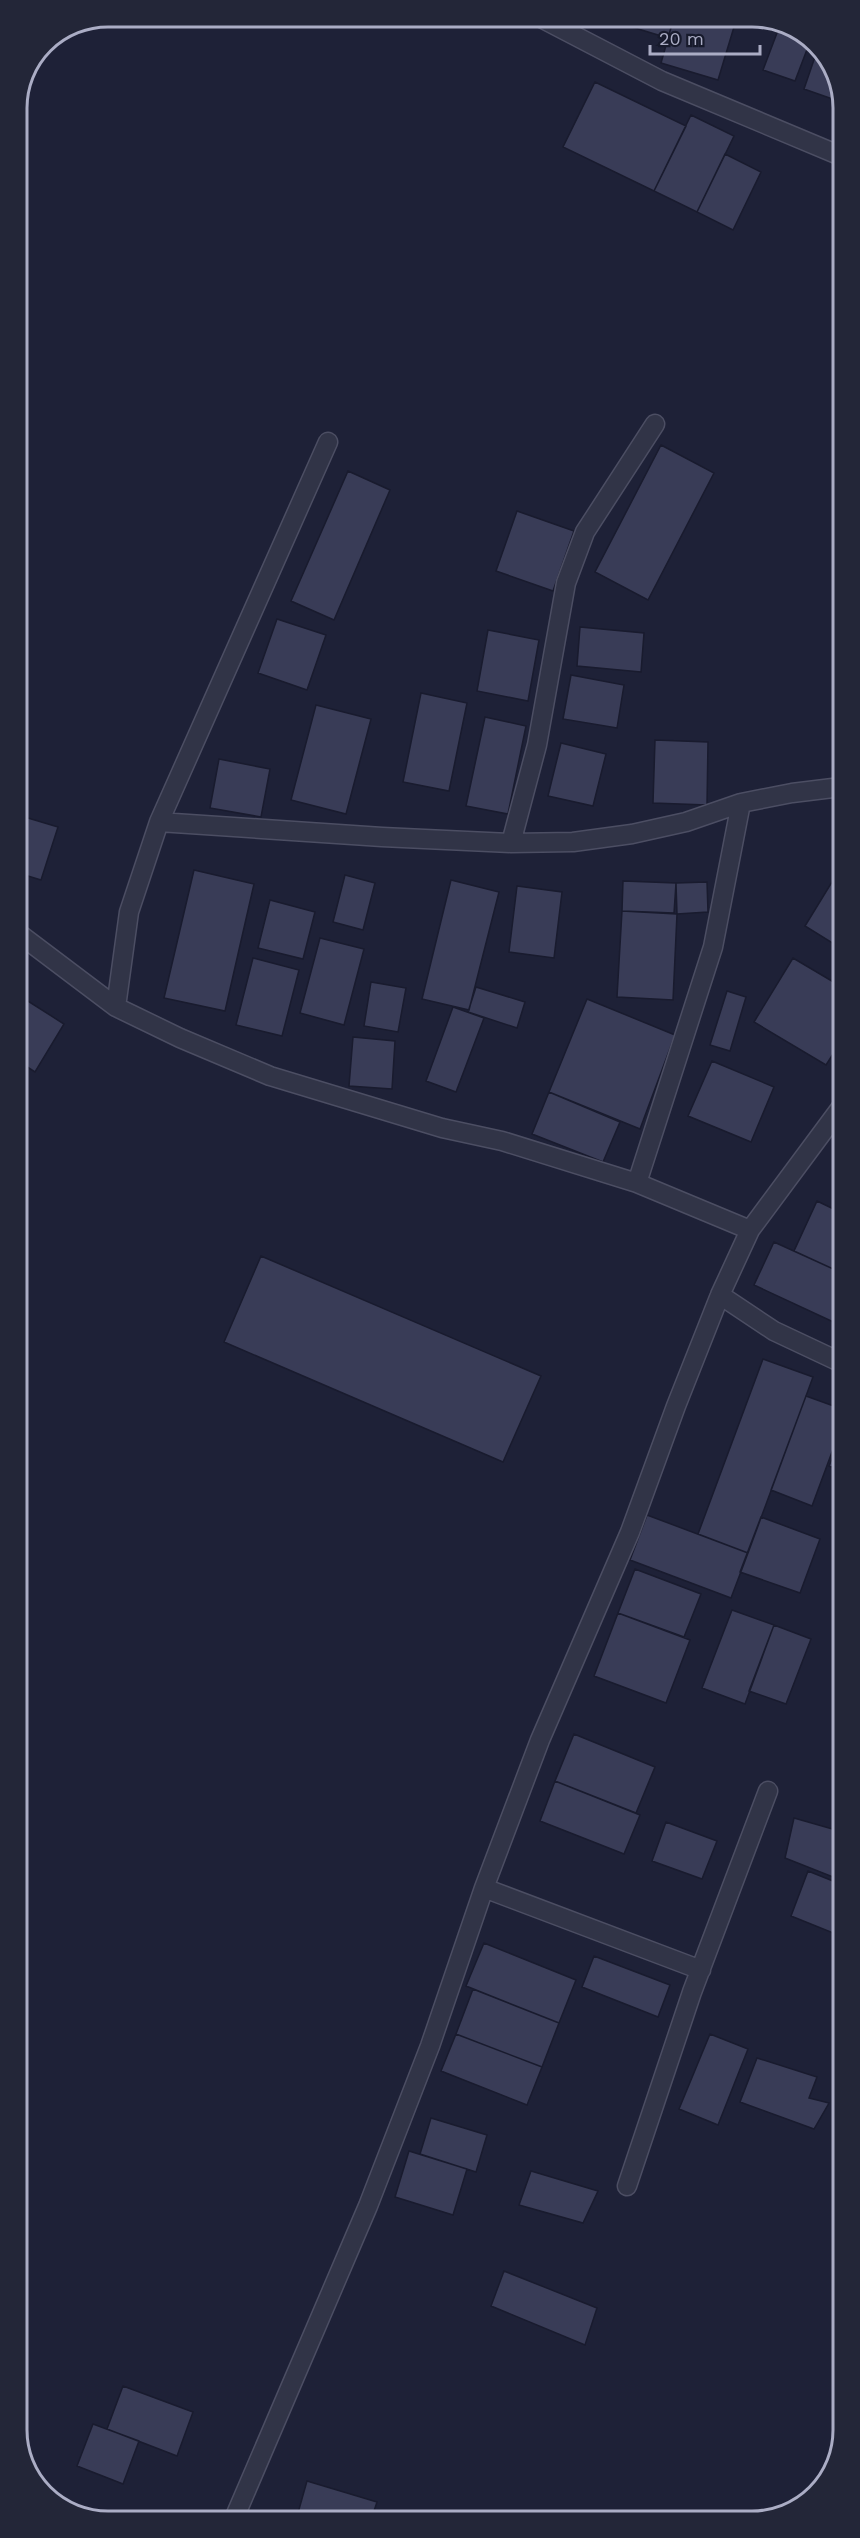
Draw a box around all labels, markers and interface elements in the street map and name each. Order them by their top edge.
scale bar [650,18,760,56]
text: 20 m [659,28,704,49]

